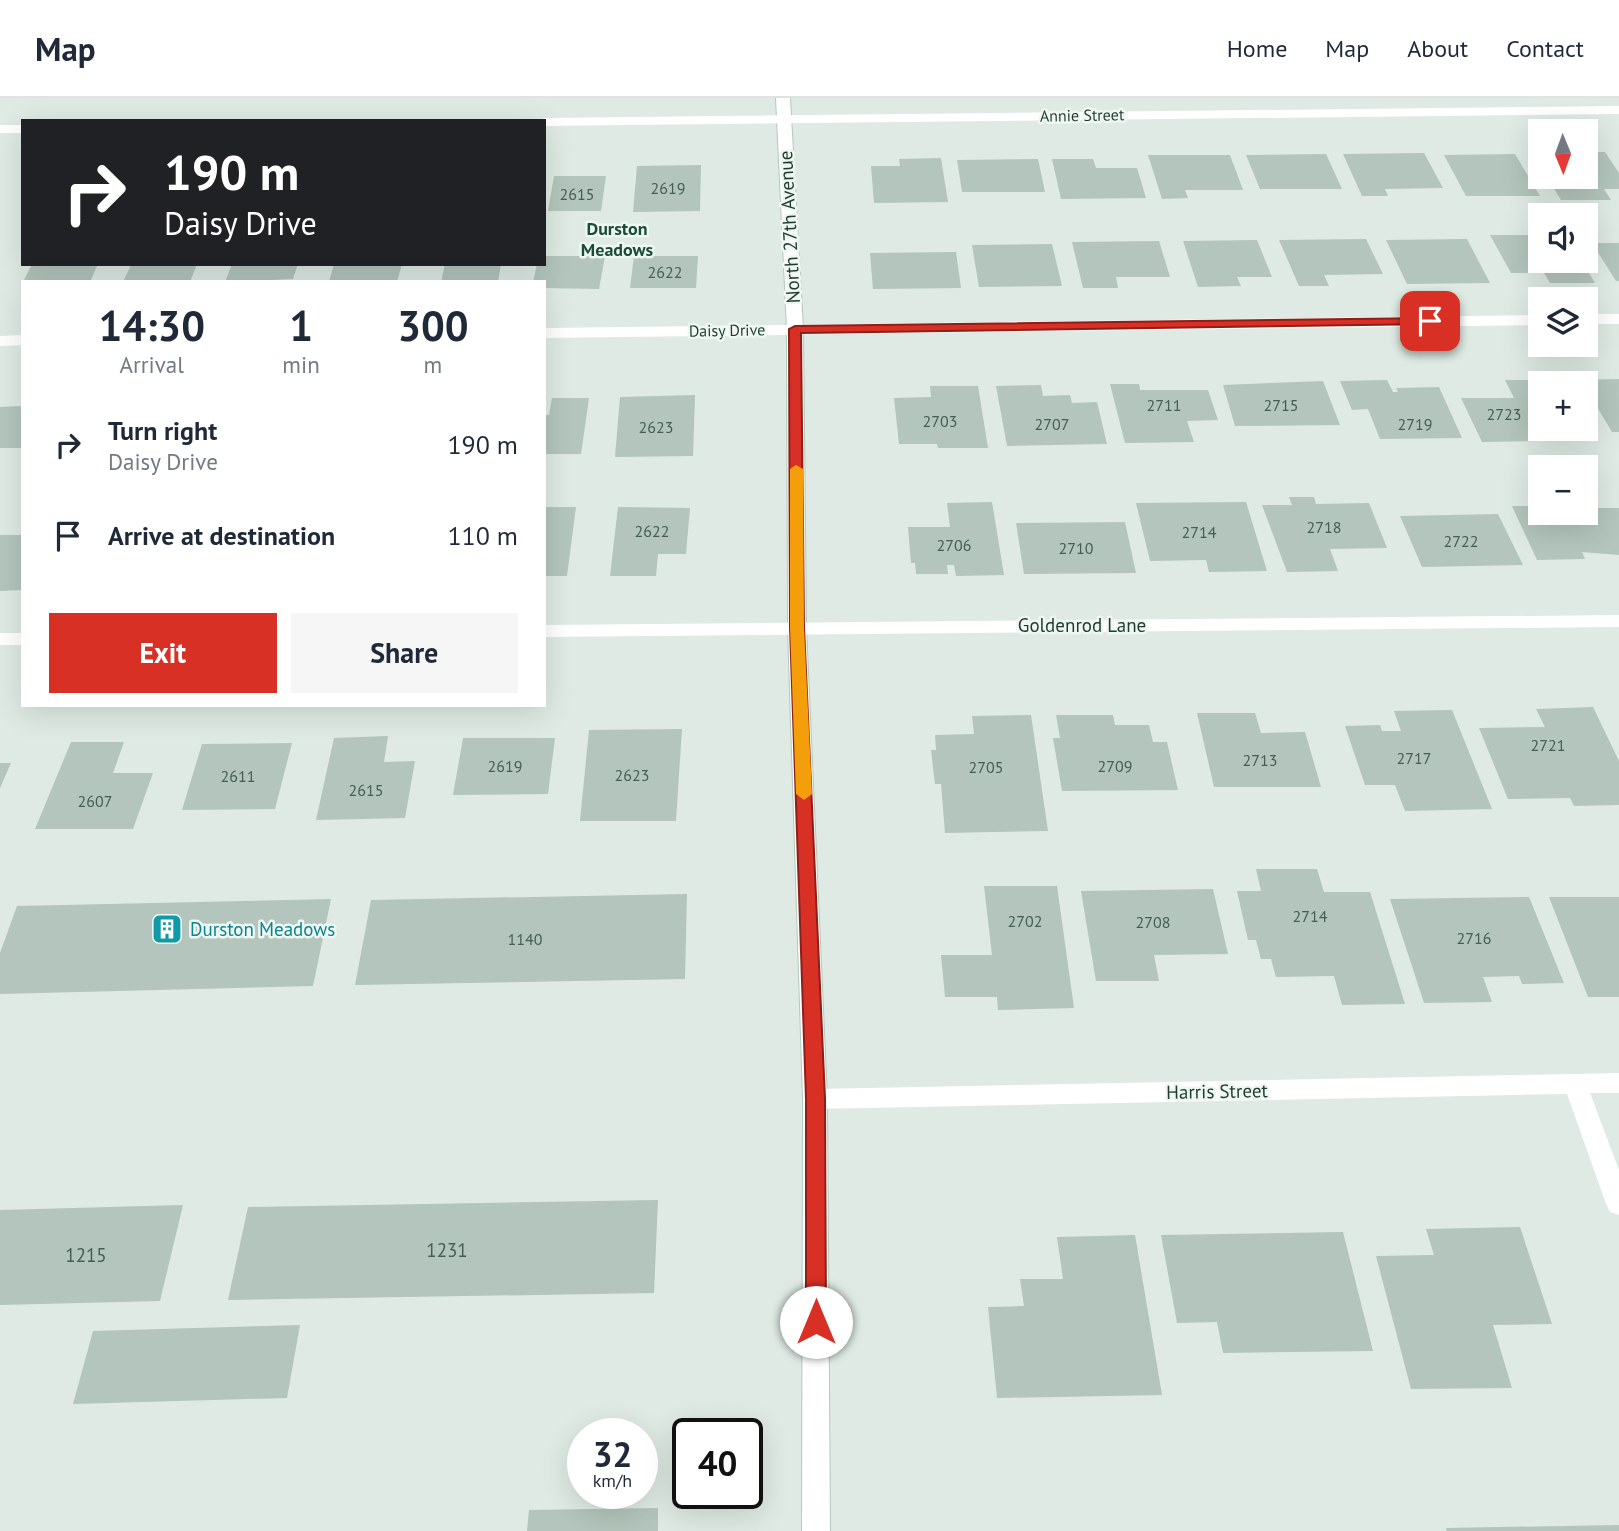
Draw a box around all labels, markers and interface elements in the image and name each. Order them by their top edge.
text: Map [35,27,96,70]
text: Home [1227,33,1287,64]
text: Map [1325,33,1369,64]
text: About [1407,33,1468,64]
text: Contact [1506,33,1584,64]
street label: Annie Street [1040,104,1125,126]
north arrow [1528,119,1598,189]
map controls [1528,119,1598,525]
text: 190 m [164,140,299,204]
icon: right [49,147,140,238]
street label: North 27th Avenue [773,150,805,304]
house number: 2619 [651,178,685,198]
house number: 2615 [560,184,594,204]
text: Daisy Drive [164,202,317,244]
button: sound [1528,203,1598,273]
district label: Durston Meadows [581,217,654,261]
house number: 2622 [648,262,682,282]
button: layers [1528,287,1598,357]
pin [1400,291,1460,351]
text: 14:30 [98,298,205,353]
text: 1 [289,298,313,353]
text: 300 [397,298,469,353]
icon: arrive [1411,302,1449,340]
street label: Daisy Drive [689,319,765,341]
text: Arrival [119,350,184,379]
text: min [282,350,320,379]
text: m [424,350,442,379]
button: + [1528,371,1598,441]
house number: 2711 [1147,395,1181,415]
house number: 2715 [1264,395,1298,415]
house number: 2723 [1487,404,1521,424]
house number: 2703 [923,411,957,431]
text: Turn right [108,414,217,447]
house number: 2707 [1035,414,1069,434]
house number: 2719 [1398,414,1432,434]
house number: 2623 [639,417,673,437]
icon: right [49,426,87,464]
text: 190 m [447,428,518,461]
text: Daisy Drive [108,447,218,476]
button: − [1528,455,1598,525]
icon: arrive [49,517,87,555]
house number: 2718 [1307,517,1341,537]
text: Arrive at destination [108,519,335,552]
text: 110 m [447,519,518,552]
house number: 2622 [635,521,669,541]
house number: 2714 [1182,522,1217,542]
house number: 2722 [1444,531,1478,551]
house number: 2706 [937,535,971,555]
house number: 2710 [1059,538,1094,558]
button: Exit [49,613,277,693]
button: Share [291,613,518,693]
street label: Goldenrod Lane [1018,613,1146,637]
house number: 2721 [1531,735,1565,755]
house number: 2717 [1397,748,1431,768]
house number: 2713 [1243,750,1277,770]
house number: 2619 [488,756,522,776]
house number: 2709 [1098,756,1132,776]
house number: 2705 [969,757,1003,777]
house number: 2623 [615,765,649,785]
house number: 2611 [221,766,255,786]
house number: 2615 [349,780,383,800]
house number: 2607 [78,791,112,811]
house number: 2714 [1293,906,1328,926]
house number: 2702 [1008,911,1042,931]
building icon: Durston Meadows [150,912,184,946]
house number: 2708 [1136,912,1170,932]
place label: Durston Meadows [190,917,335,941]
house number: 2716 [1457,928,1491,948]
house number: 1140 [508,929,543,949]
street label: Harris Street [1166,1078,1269,1104]
house number: 1231 [426,1238,468,1262]
house number: 1215 [65,1243,107,1267]
position arrow [779,1285,853,1359]
speed limit sign: 40 [672,1418,763,1509]
text: 32 [593,1431,632,1477]
text: km/h [593,1469,632,1492]

